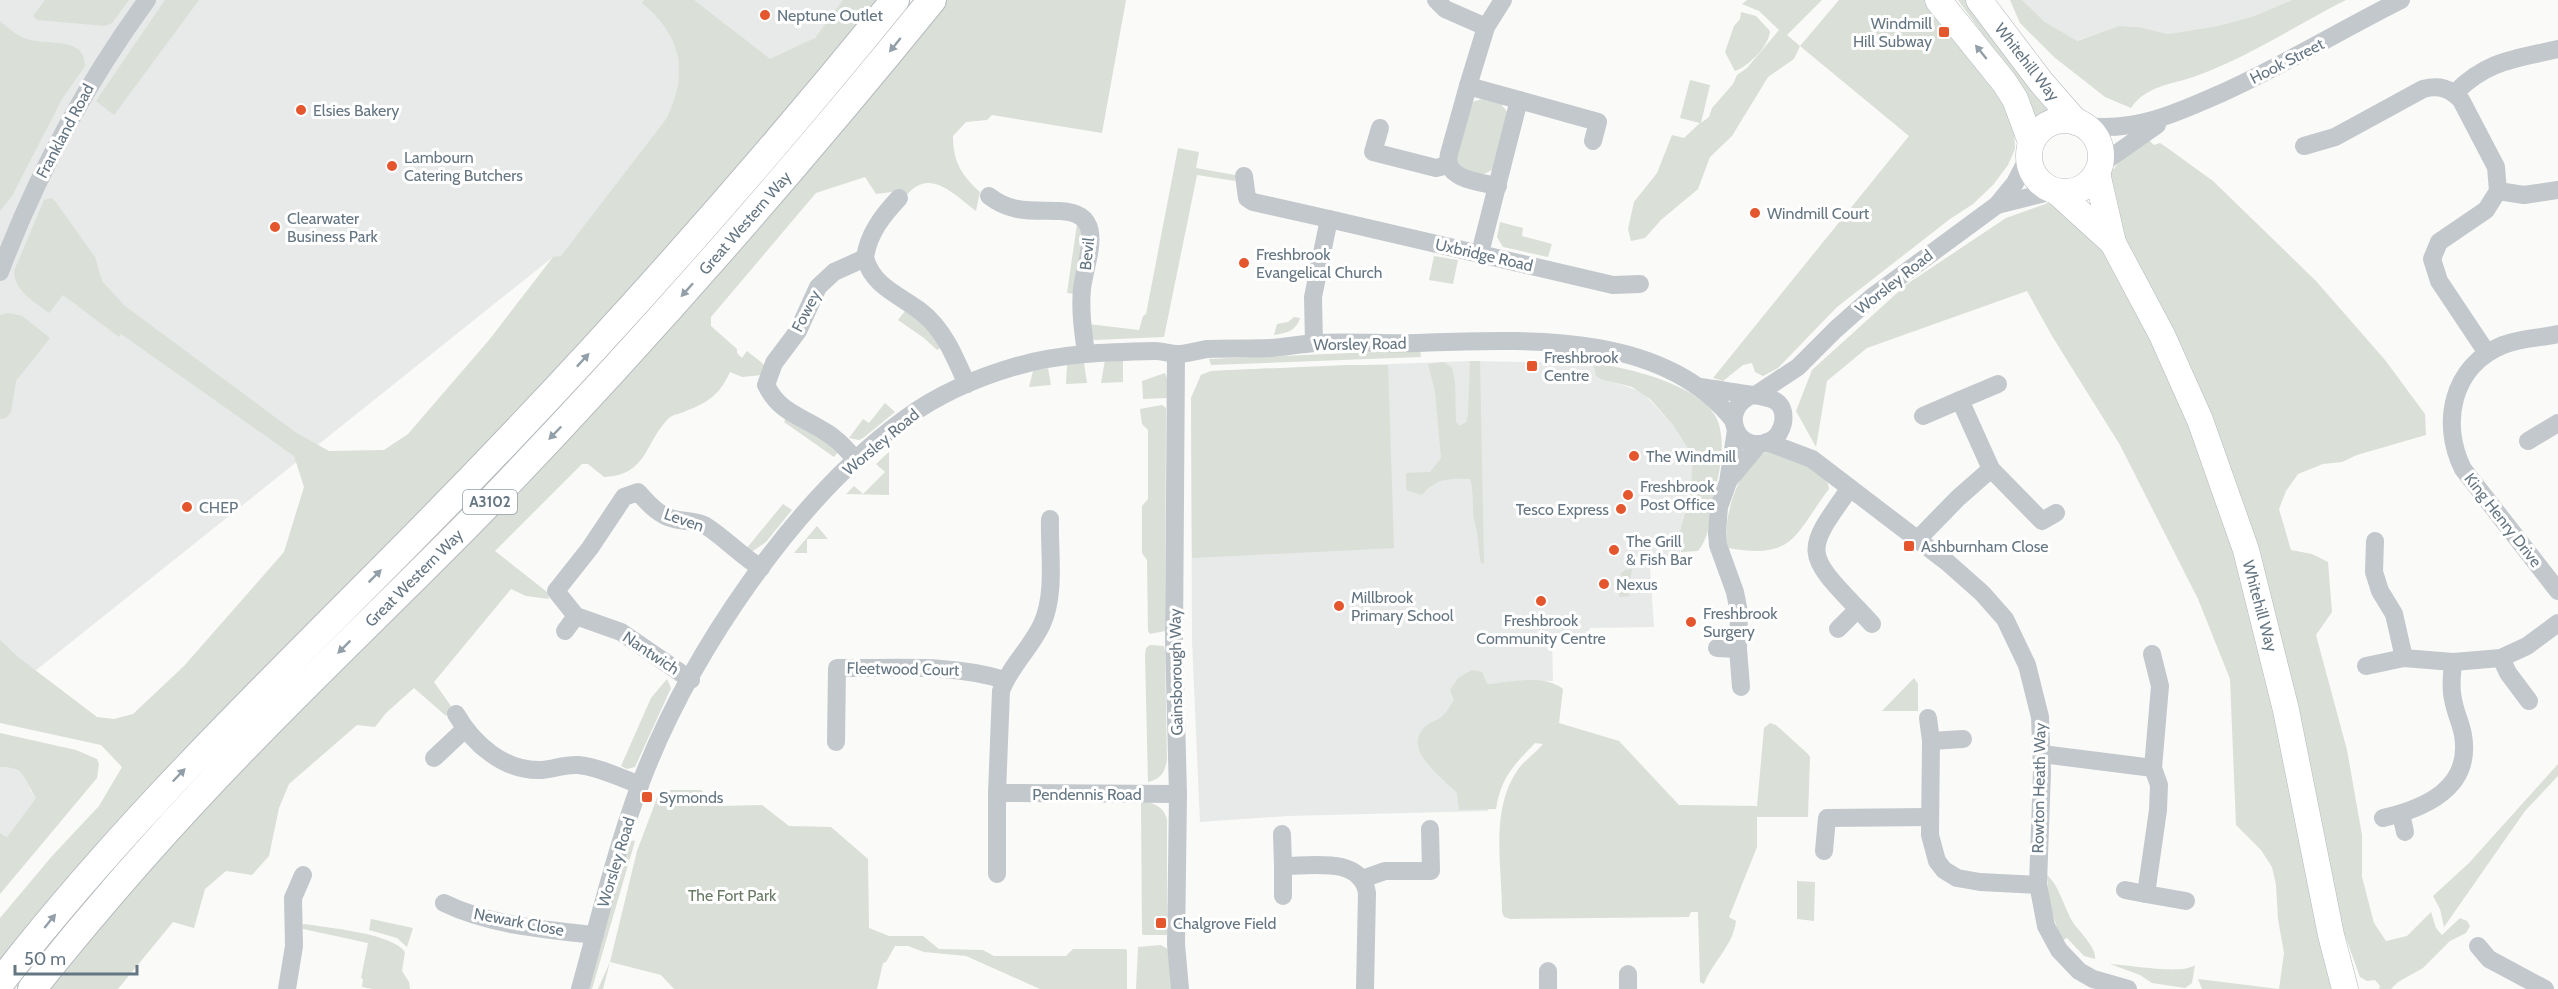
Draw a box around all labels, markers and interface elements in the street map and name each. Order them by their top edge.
place label: Neptune Outlet [777,6,883,25]
marker: Neptune Outlet [758,8,772,22]
place label: Windmill Hill Subway [1853,14,1932,51]
street label: Whitehill Way [1991,19,2063,105]
marker: Windmill Hill Subway [1937,25,1951,39]
street label: Hook Street [2247,34,2328,88]
one-way arrow [890,38,902,53]
one-way arrow [1975,44,1987,59]
street label: Frankland Road [32,81,98,181]
place label: Elsies Bakery [313,101,399,120]
marker: Elsies Bakery [294,103,308,117]
place label: Lambourn Catering Butchers [404,148,523,185]
marker: Lambourn Catering Butchers [385,159,399,173]
street label: Great Western Way [695,167,795,279]
place label: Windmill Court [1767,204,1870,223]
marker: Windmill Court [1748,206,1762,220]
place label: Clearwater Business Park [287,209,379,246]
marker: Clearwater Business Park [268,220,282,234]
street label: Uxbridge Road [1433,235,1535,275]
street label: Bevil [1076,237,1098,271]
place label: Freshbrook Evangelical Church [1256,245,1382,282]
street label: Worsley Road [1851,246,1937,318]
marker: Freshbrook Evangelical Church [1237,256,1251,270]
one-way arrow [680,282,694,297]
street label: Fowey [788,287,824,335]
street label: Worsley Road [1313,334,1407,354]
place label: Freshbrook Centre [1544,348,1619,385]
one-way arrow [576,353,590,368]
marker: Freshbrook Centre [1525,359,1539,373]
street label: Worsley Road [839,405,923,479]
one-way arrow [549,426,563,440]
place label: The Windmill [1646,447,1736,466]
marker: The Windmill [1627,449,1641,463]
street label: King Henry Drive [2460,469,2546,571]
place label: Freshbrook Post Office [1640,477,1715,514]
marker: Freshbrook Post Office [1621,488,1635,502]
road number: A3102 [463,490,517,514]
place label: CHEP [199,498,238,517]
marker: CHEP [180,500,194,514]
place label: Tesco Express [1516,500,1609,519]
marker: Tesco Express [1614,502,1628,516]
street label: Leven [662,504,706,536]
street label: Great Western Way [361,525,467,631]
place label: The Grill & Fish Bar [1626,532,1693,569]
place label: Ashburnham Close [1921,537,2049,556]
marker: Ashburnham Close [1902,539,1916,553]
marker: The Grill & Fish Bar [1607,543,1621,557]
street label: Whitehill Way [2239,558,2281,654]
one-way arrow [368,569,382,584]
place label: Nexus [1616,575,1658,594]
marker: Nexus [1597,577,1611,591]
place label: Millbrook Primary School [1351,588,1454,625]
marker: Freshbrook Community Centre [1534,594,1548,608]
marker: Millbrook Primary School [1332,599,1346,613]
place label: Freshbrook Surgery [1703,604,1778,641]
street label: Gainsborough Way [1165,608,1187,736]
place label: Freshbrook Community Centre [1476,611,1606,648]
marker: Freshbrook Surgery [1684,615,1698,629]
street label: Nantwich [619,627,683,679]
one-way arrow [338,639,352,653]
street label: Fleetwood Court [846,659,960,679]
street label: Rowton Heath Way [2028,722,2050,854]
one-way arrow [171,768,185,782]
street label: Pendennis Road [1032,785,1142,804]
place label: Symonds [659,788,724,807]
marker: Symonds [640,790,654,804]
street label: Worsley Road [593,815,639,909]
park label: The Fort Park [688,886,777,905]
street label: Newark Close [472,904,566,940]
one-way arrow [43,914,56,929]
place label: Chalgrove Field [1173,914,1276,933]
marker: Chalgrove Field [1154,916,1168,930]
scale bar [15,938,136,976]
text: 50 m [24,948,66,970]

